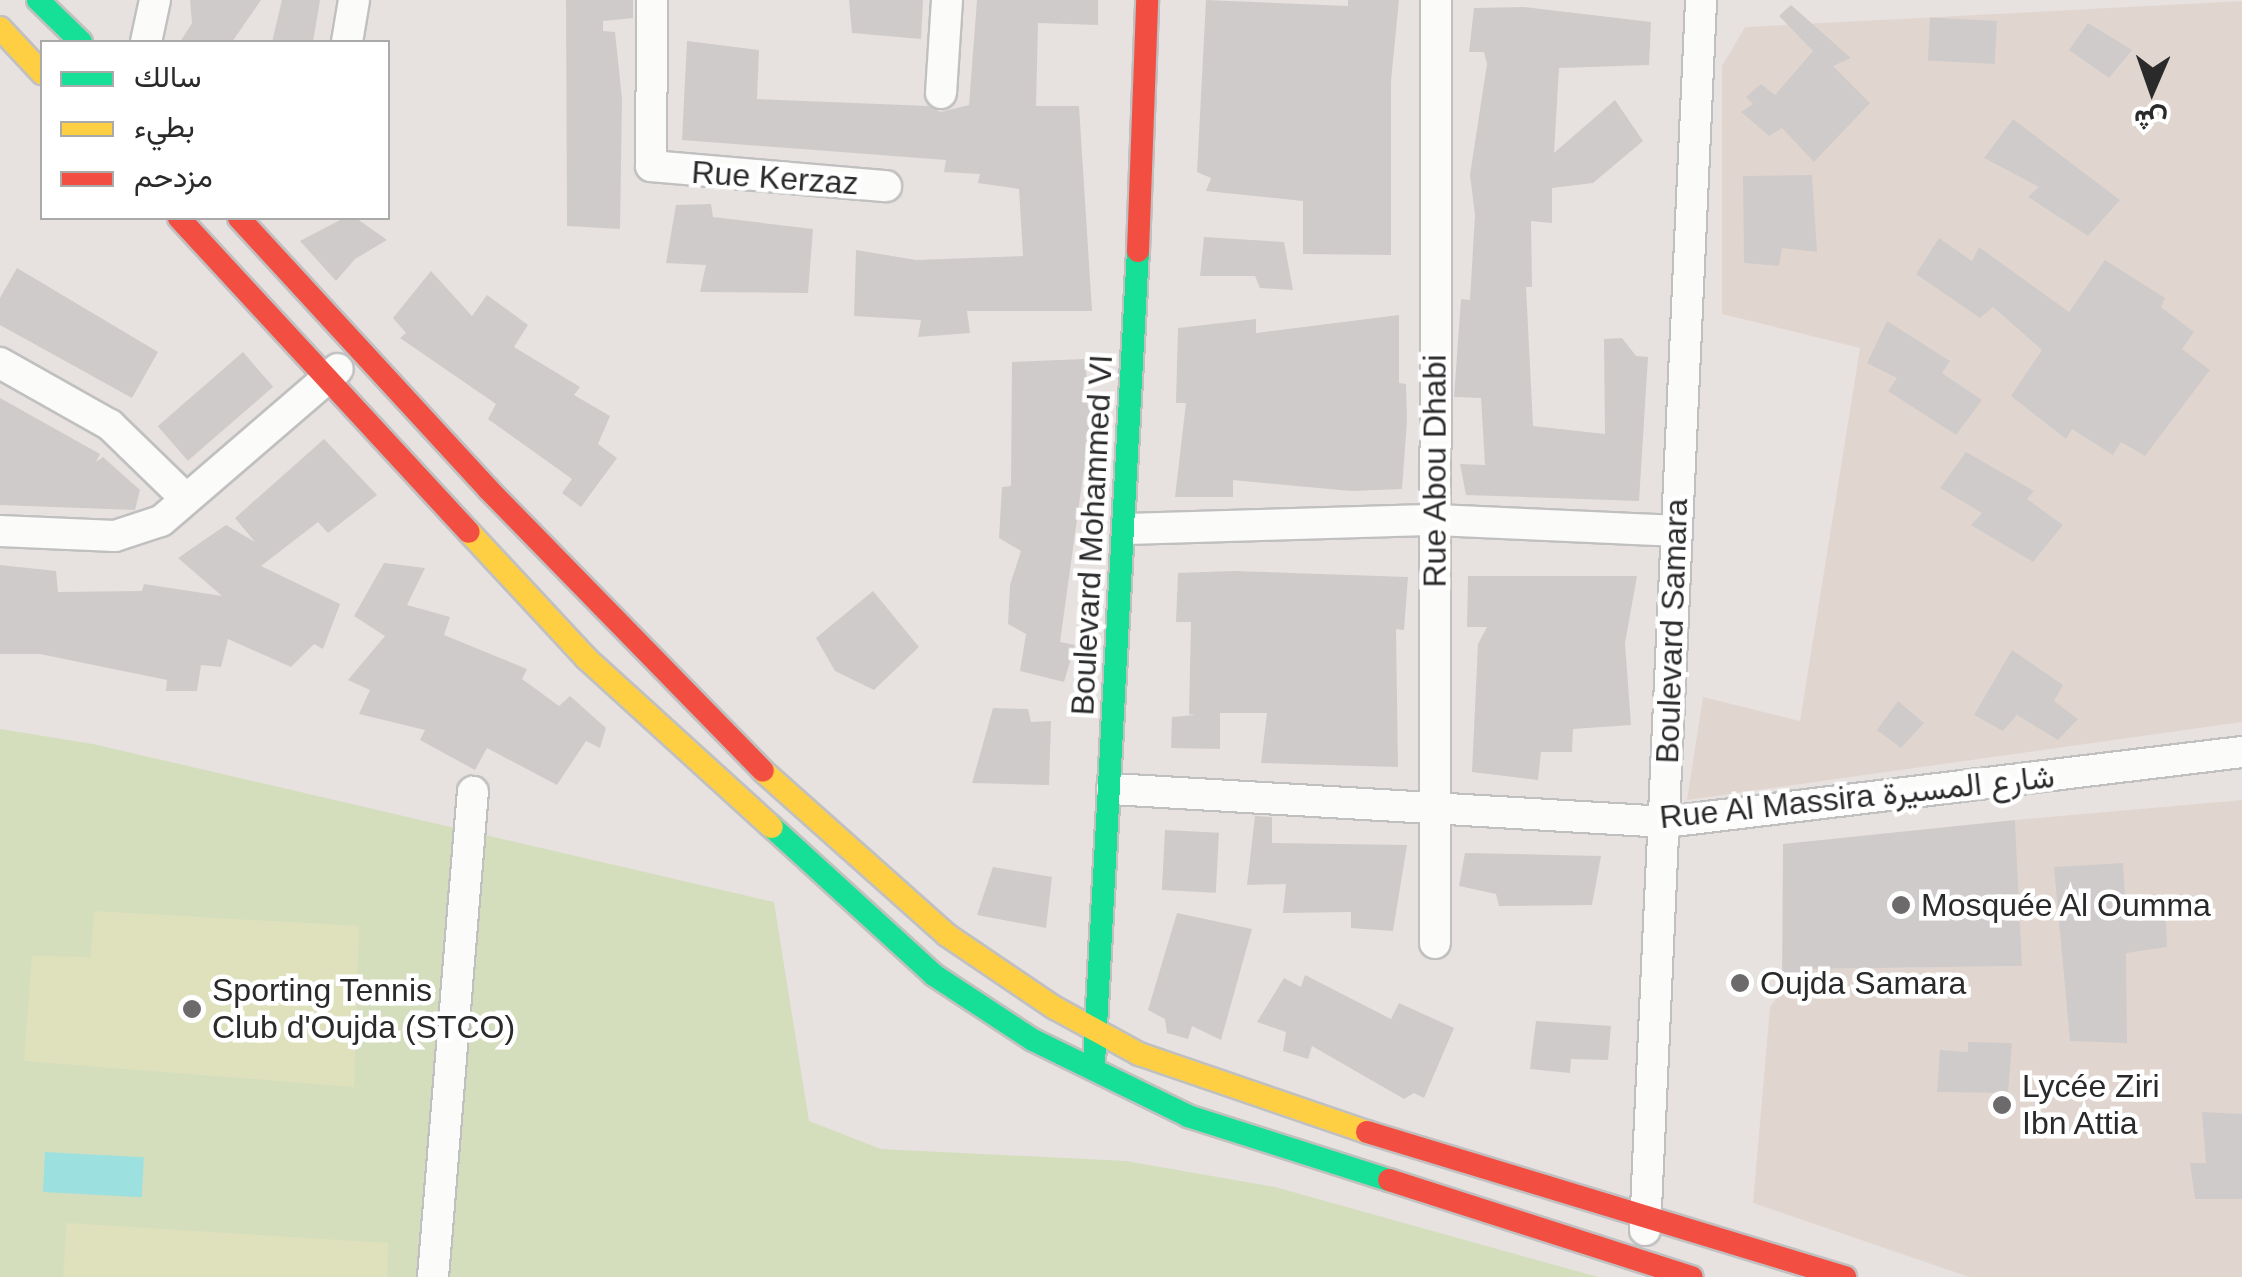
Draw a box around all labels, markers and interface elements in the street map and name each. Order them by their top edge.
legend [40,40,390,220]
north arrow [2102,40,2202,140]
text: سالك [134,60,201,93]
text: ش [2134,104,2168,137]
text: بطيء [134,110,195,143]
street label: Rue Kerzaz [690,153,860,203]
text: مزدحم [134,160,213,193]
street label: Boulevard Mohammed VI [1063,354,1121,716]
street label: Rue Abou Dhabi [1416,354,1454,588]
street label: Boulevard Samara [1648,498,1696,764]
street label: Rue Al Massira شارع المسيرة [1657,757,2057,837]
place label: Mosquée Al Oumma [1921,886,2213,924]
marker: Mosquée Al Oumma [1890,894,1912,916]
place label: Oujda Samara [1760,964,1966,1002]
place label: Sporting Tennis Club d'Oujda (STCO) [212,972,515,1047]
marker: Oujda Samara [1729,972,1751,994]
marker: Sporting Tennis Club d'Oujda (STCO) [181,998,203,1020]
place label: Lycée Ziri Ibn Attia [2022,1068,2160,1143]
marker: Lycée Ziri Ibn Attia [1991,1094,2013,1116]

